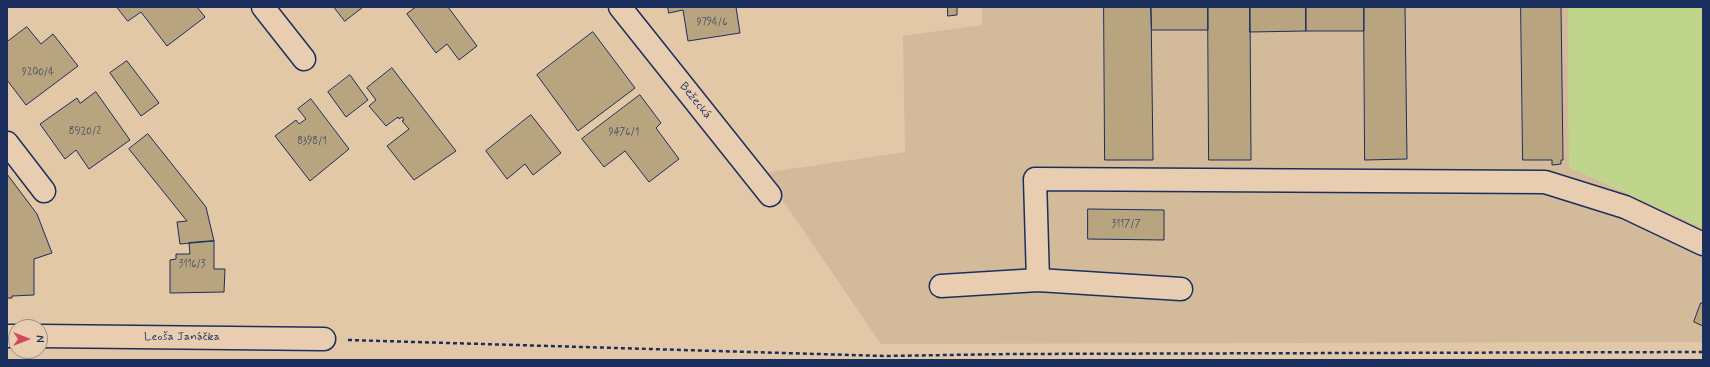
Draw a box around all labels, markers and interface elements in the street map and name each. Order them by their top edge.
house number: 9794/6 [697,17,727,29]
house number: 9200/4 [22,67,54,79]
street label: Bežecká [676,80,714,122]
house number: 8920/2 [69,126,101,138]
house number: 9476/1 [609,127,639,139]
house number: 8398/1 [297,136,327,148]
house number: 3117/7 [1111,219,1141,231]
house number: 3116/3 [179,259,205,271]
north arrow [8,319,48,359]
street label: Leoša Janáčka [144,330,220,344]
text: N [32,335,46,343]

